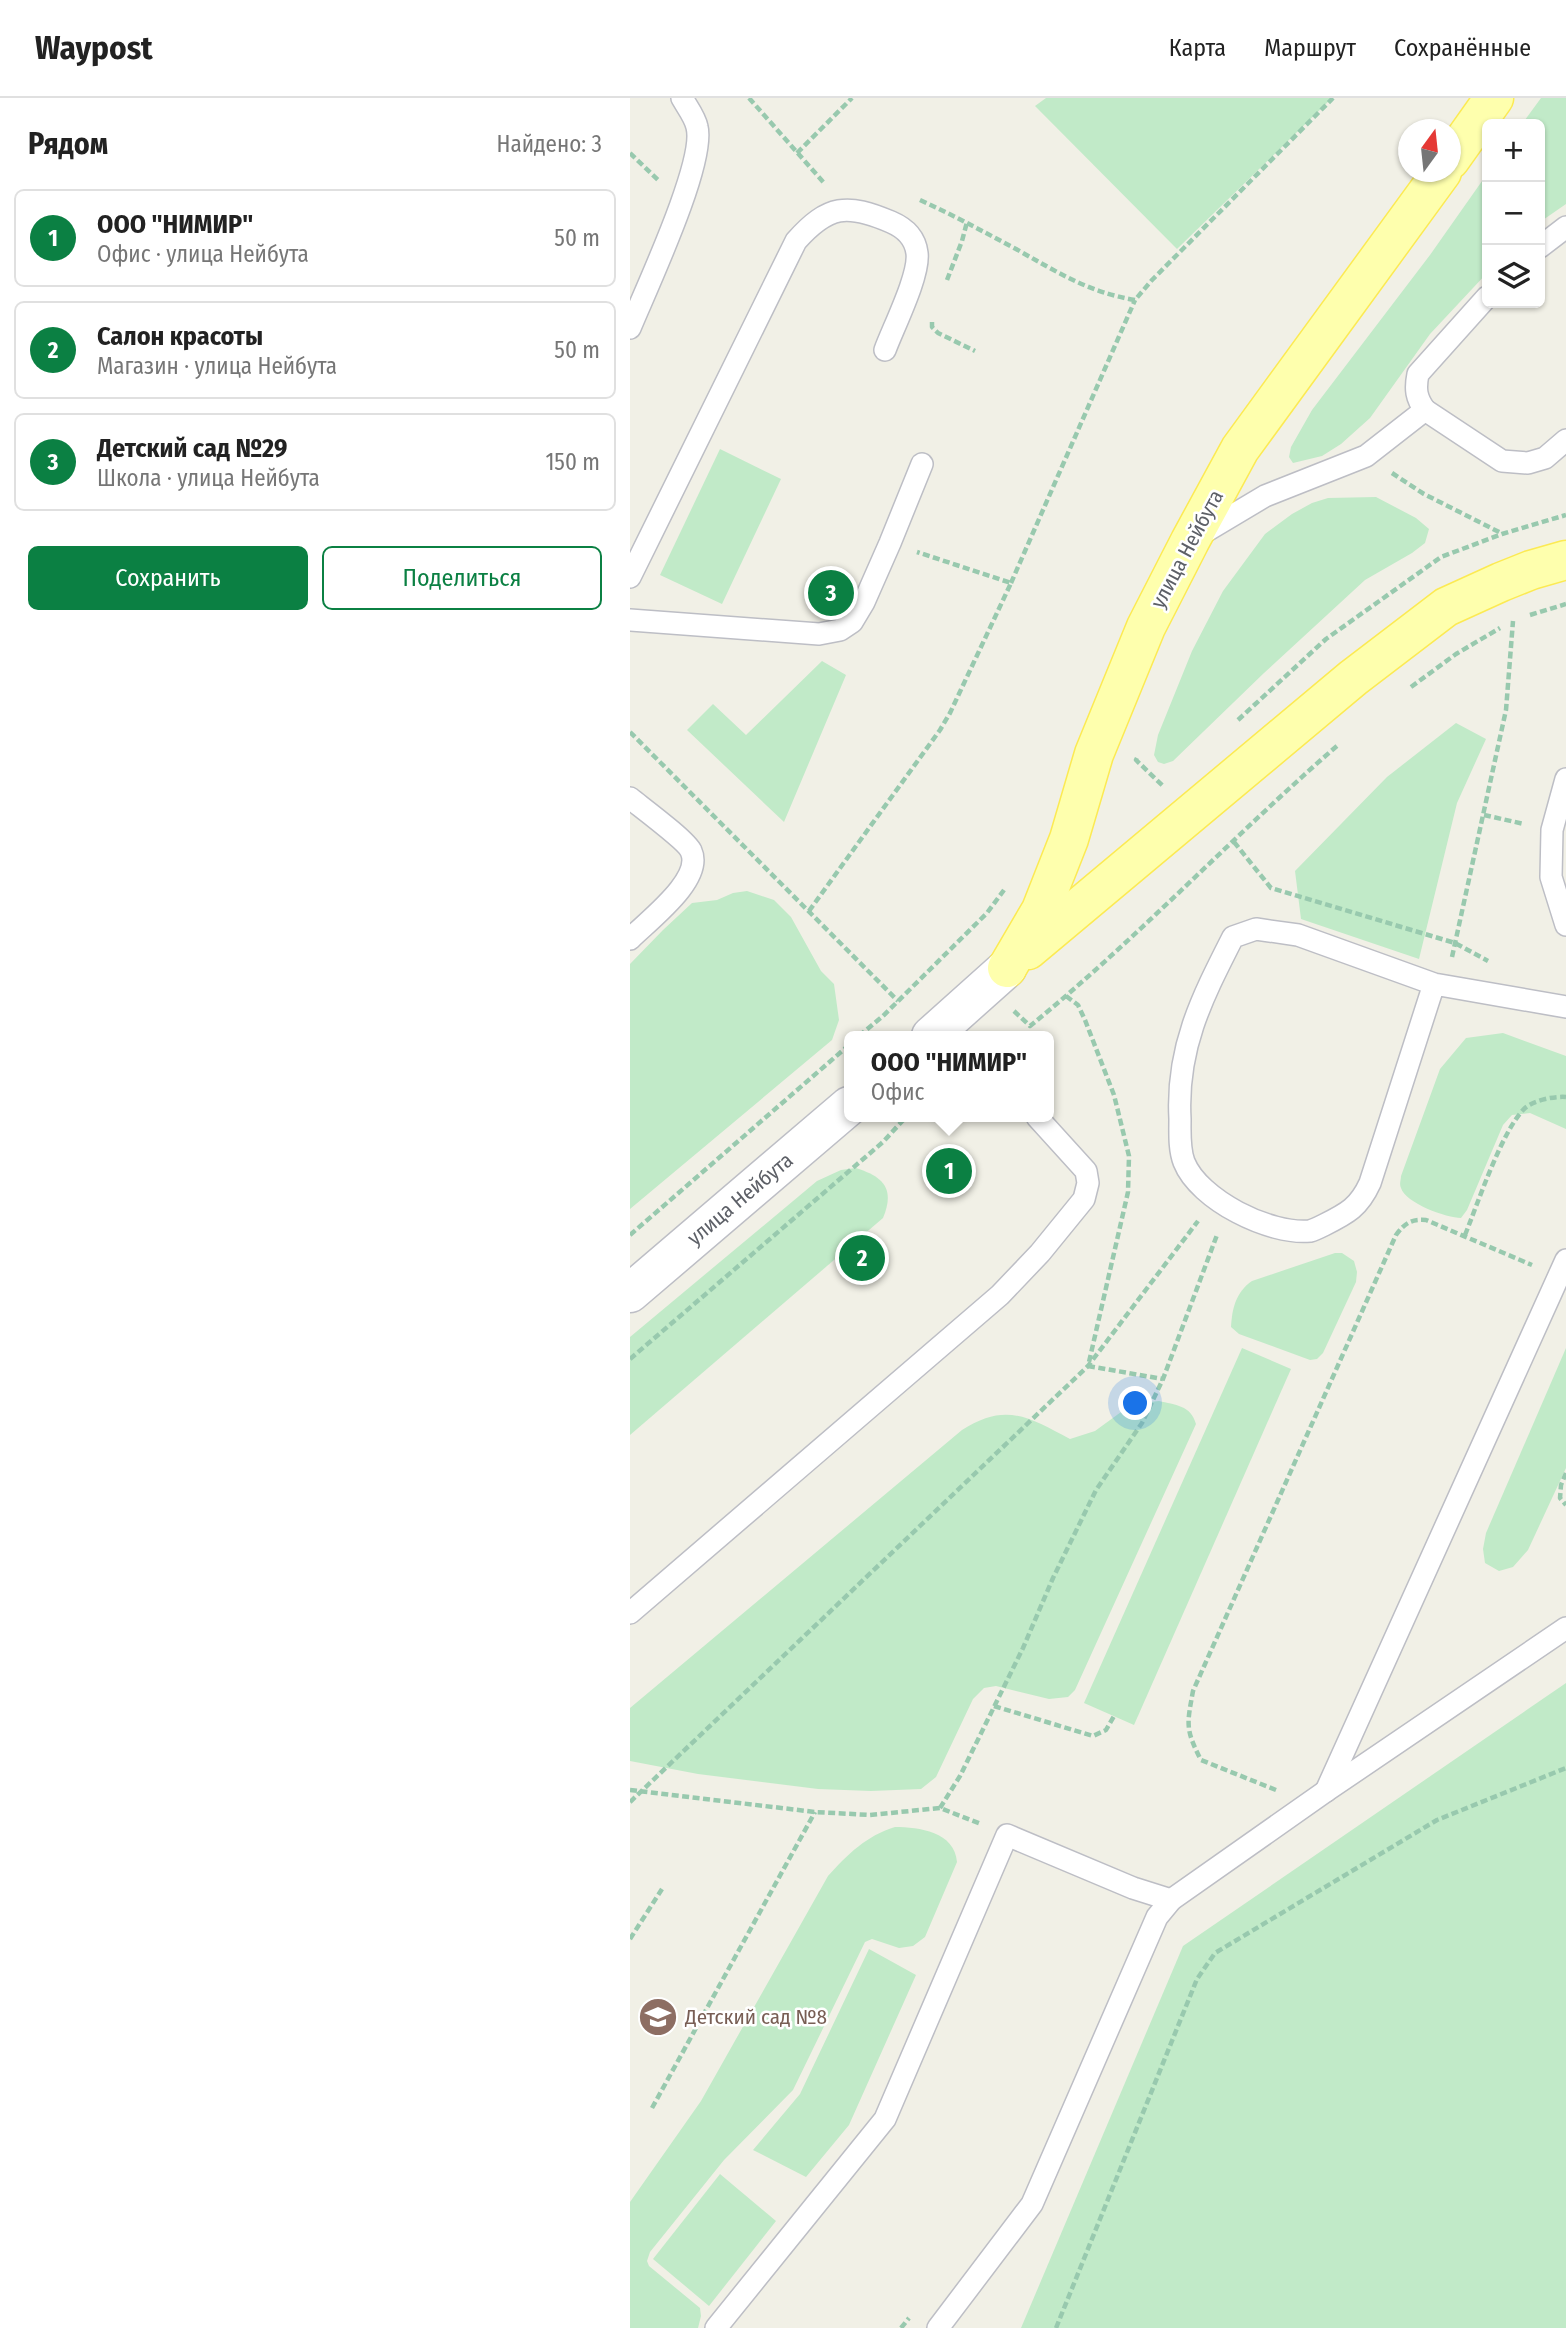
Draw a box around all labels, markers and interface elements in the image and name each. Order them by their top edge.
text: Waypost [35,28,153,68]
text: Карта [1169,34,1226,62]
text: Маршрут [1264,34,1356,62]
text: Сохранённые [1394,34,1531,62]
north arrow [1398,119,1461,182]
map controls [1482,119,1545,308]
button: + [1482,119,1545,182]
text: Рядом [28,126,108,162]
text: Найдено: 3 [497,130,602,158]
button: − [1482,182,1545,245]
text: ООО "НИМИР" [97,209,253,240]
text: 1 [48,224,58,252]
text: 50 m [554,224,600,252]
text: Офис · улица Нейбута [97,240,309,268]
button: layers [1482,245,1545,308]
text: Салон красоты [97,321,263,352]
text: 2 [48,336,58,364]
text: 50 m [554,336,600,364]
text: Магазин · улица Нейбута [97,352,337,380]
text: Детский сад №29 [97,433,287,464]
text: 3 [48,448,58,476]
text: 150 m [545,448,600,476]
text: Школа · улица Нейбута [97,464,320,492]
street label: улица Нейбута [1145,485,1229,613]
button: Сохранить [28,546,308,610]
button: Поделиться [322,546,602,610]
pin: 3 [808,567,854,619]
popup [844,1031,1054,1122]
text: ООО "НИМИР" [871,1047,1027,1078]
text: Офис [871,1078,924,1106]
pin: 1 [926,1145,972,1197]
street label: улица Нейбута [682,1147,798,1251]
pin: 2 [839,1232,885,1284]
your location [1118,1386,1152,1420]
school or university icon: Детский сад №8 [637,1996,679,2038]
place label: Детский сад №8 [684,2004,827,2030]

